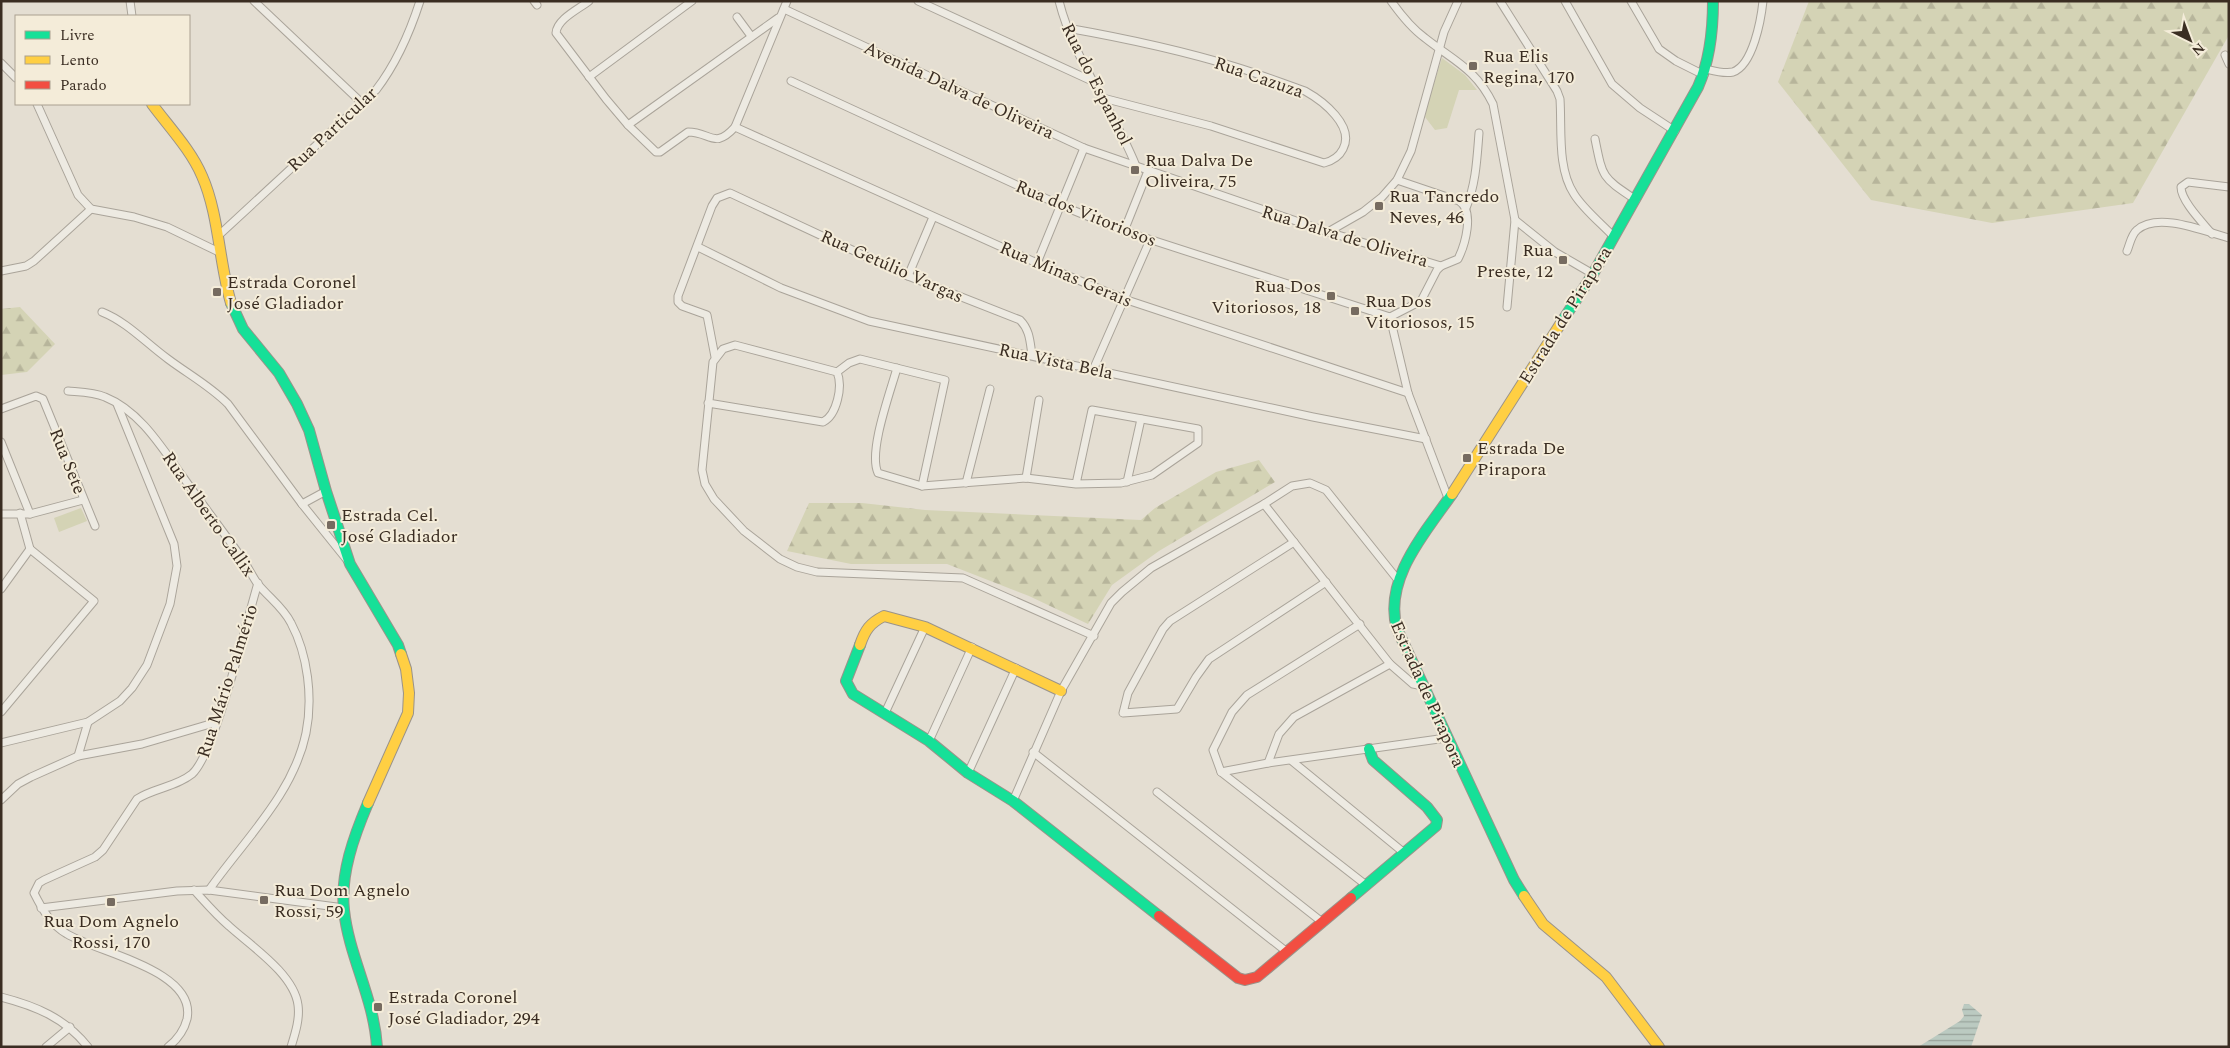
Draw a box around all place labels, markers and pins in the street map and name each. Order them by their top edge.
place label: Rua Elis Regina, 170 [1483,43,1574,91]
marker: Rua Elis Regina, 170 [1467,60,1479,72]
place label: Rua Dalva De Oliveira, 75 [1145,147,1253,195]
marker: Rua Dalva De Oliveira, 75 [1129,164,1141,176]
place label: Rua Tancredo Neves, 46 [1389,183,1499,231]
marker: Rua Tancredo Neves, 46 [1373,200,1385,212]
place label: Rua Preste, 12 [1476,237,1553,285]
marker: Rua Preste, 12 [1557,254,1569,266]
place label: Estrada Coronel José Gladiador [227,269,357,317]
place label: Rua Dos Vitoriosos, 18 [1211,273,1321,321]
marker: Estrada Coronel José Gladiador [211,286,223,298]
place label: Rua Dos Vitoriosos, 15 [1365,288,1475,336]
marker: Rua Dos Vitoriosos, 18 [1325,290,1337,302]
marker: Rua Dos Vitoriosos, 15 [1349,305,1361,317]
place label: Estrada De Pirapora [1477,435,1565,483]
marker: Estrada De Pirapora [1461,452,1473,464]
place label: Estrada Cel. José Gladiador [341,502,458,550]
marker: Estrada Cel. José Gladiador [325,519,337,531]
place label: Rua Dom Agnelo Rossi, 59 [274,877,410,925]
marker: Rua Dom Agnelo Rossi, 59 [258,894,270,906]
marker: Rua Dom Agnelo Rossi, 170 [105,896,117,908]
place label: Rua Dom Agnelo Rossi, 170 [43,908,179,956]
place label: Estrada Coronel José Gladiador, 294 [388,984,540,1032]
marker: Estrada Coronel José Gladiador, 294 [372,1001,384,1013]

